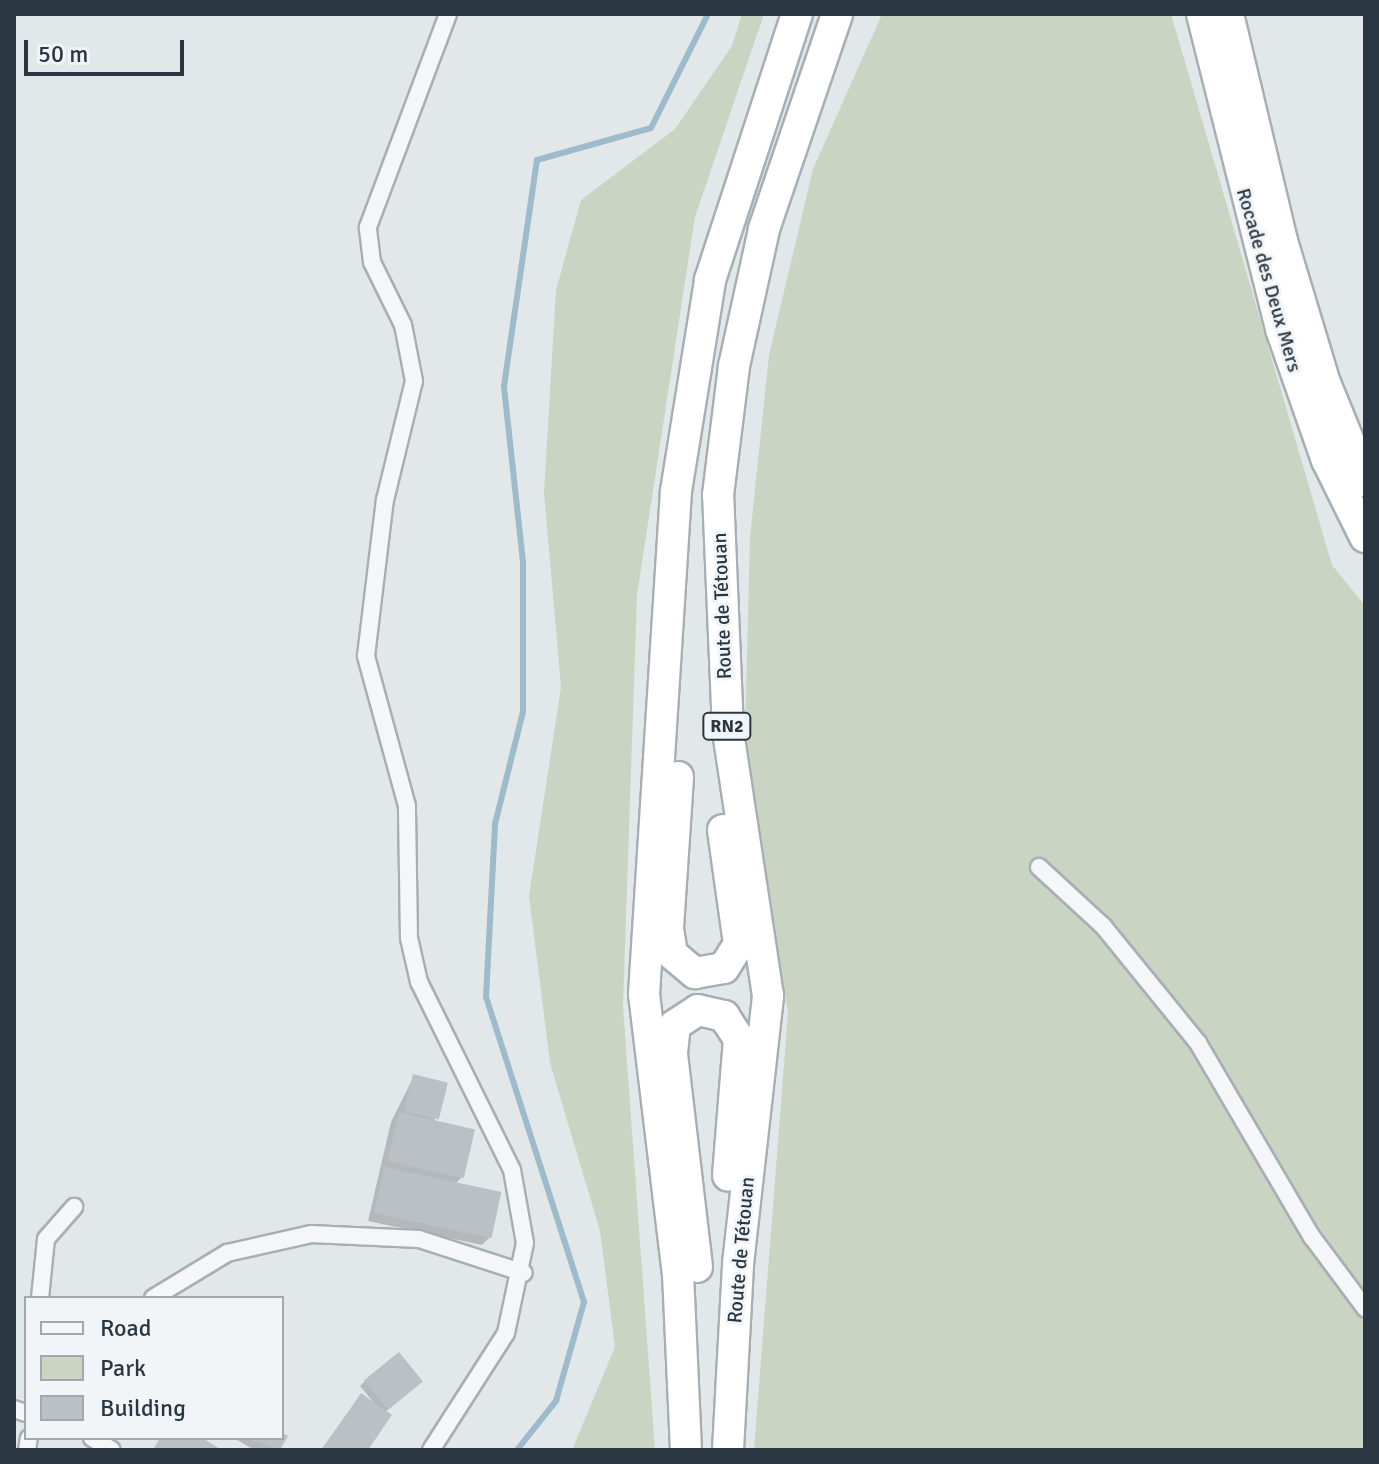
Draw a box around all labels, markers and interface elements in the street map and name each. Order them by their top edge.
scale bar [28,24,188,74]
text: 50 m [38,39,88,69]
street label: Rocade des Deux Mers [1231,185,1307,375]
street label: Route de Tétouan [707,532,737,680]
road number: RN2 [701,712,753,740]
street label: Route de Tétouan [723,1176,759,1324]
legend [24,1296,284,1440]
text: Road [100,1313,151,1343]
text: Park [100,1353,146,1383]
text: Building [100,1393,186,1423]

